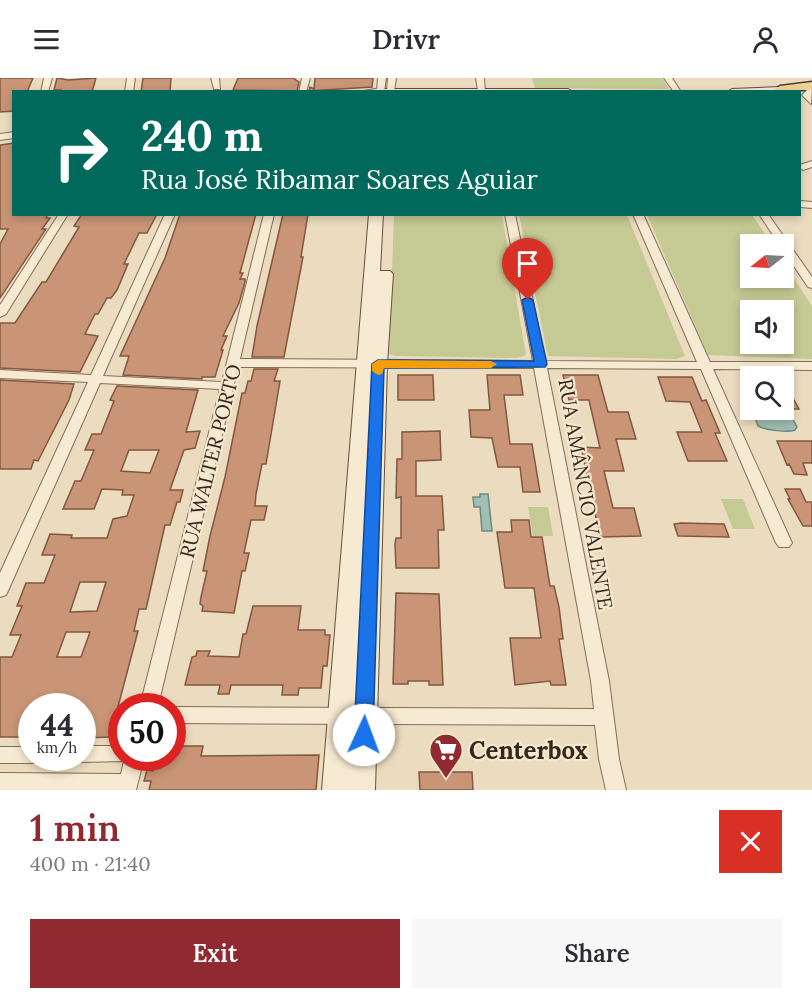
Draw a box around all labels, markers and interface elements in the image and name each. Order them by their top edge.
text: Drivr [372,22,440,56]
icon: menu [30,23,63,56]
icon: person [749,23,782,56]
text: 240 m [141,109,263,163]
icon: right [42,114,120,192]
text: Rua José Ribamar Soares Aguiar [141,162,538,196]
north arrow [740,234,794,288]
map controls [740,234,794,420]
pin [502,238,553,300]
icon: arrive [511,247,544,280]
button: sound [740,300,794,354]
street label: RUA WALTER PORTO [174,362,246,560]
button: search [740,366,794,420]
street label: RUA AMÂNCIO VALENTE [553,377,619,611]
speed limit sign: 50 [108,693,186,771]
position arrow [332,703,396,767]
text: 44 [40,706,74,744]
supermarket icon: Centerbox [428,732,464,779]
place label: Centerbox [469,735,588,766]
text: km/h [37,738,77,757]
text: 1 min [30,805,120,851]
button: close [719,810,782,873]
text: 400 m · 21:40 [30,851,151,876]
button: Exit [30,919,400,988]
button: Share [412,919,782,988]

